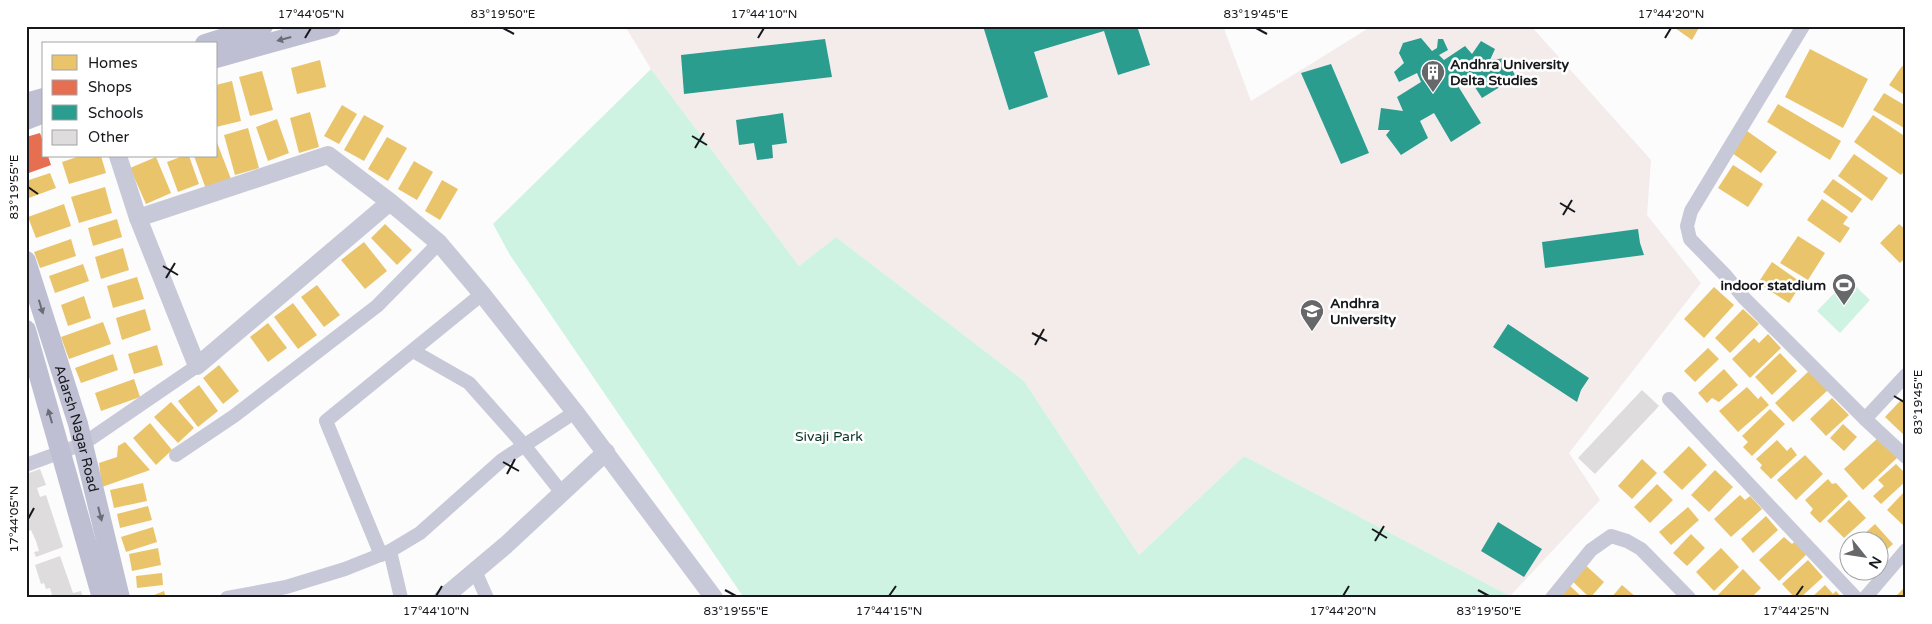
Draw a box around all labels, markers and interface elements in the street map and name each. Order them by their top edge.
text: 17°44'05"N [278,7,344,21]
text: 83°19'50"E [470,7,536,21]
text: 17°44'10"N [731,7,797,21]
text: 83°19'45"E [1223,7,1289,21]
text: 17°44'20"N [1638,7,1704,21]
one-way arrow [277,35,292,43]
legend [42,42,218,158]
text: Homes [88,54,138,72]
place label: Andhra University Delta Studies [1450,56,1570,89]
building icon: Andhra University Delta Studies [1420,59,1446,93]
text: Shops [88,78,132,96]
text: Schools [88,104,144,122]
text: Other [88,128,130,146]
text: 83°19'55"E [7,154,21,220]
sports icon: indoor statdium [1831,272,1857,306]
place label: indoor statdium [1720,277,1826,294]
place label: Andhra University [1330,295,1396,328]
school or university icon: Andhra University [1299,298,1325,332]
one-way arrow [37,300,45,315]
street label: Adarsh Nagar Road [51,363,103,494]
text: 83°19'45"E [1911,369,1925,435]
one-way arrow [46,409,54,424]
park label: Sivaji Park [795,428,863,445]
text: 17°44'05"N [7,486,21,552]
one-way arrow [96,506,104,521]
north arrow [1840,532,1890,582]
text: N [1865,553,1885,571]
text: 17°44'10"N [403,604,469,618]
text: 83°19'55"E [703,604,769,618]
text: 17°44'15"N [856,604,922,618]
text: 17°44'20"N [1310,604,1376,618]
text: 83°19'50"E [1456,604,1522,618]
text: 17°44'25"N [1763,604,1829,618]

